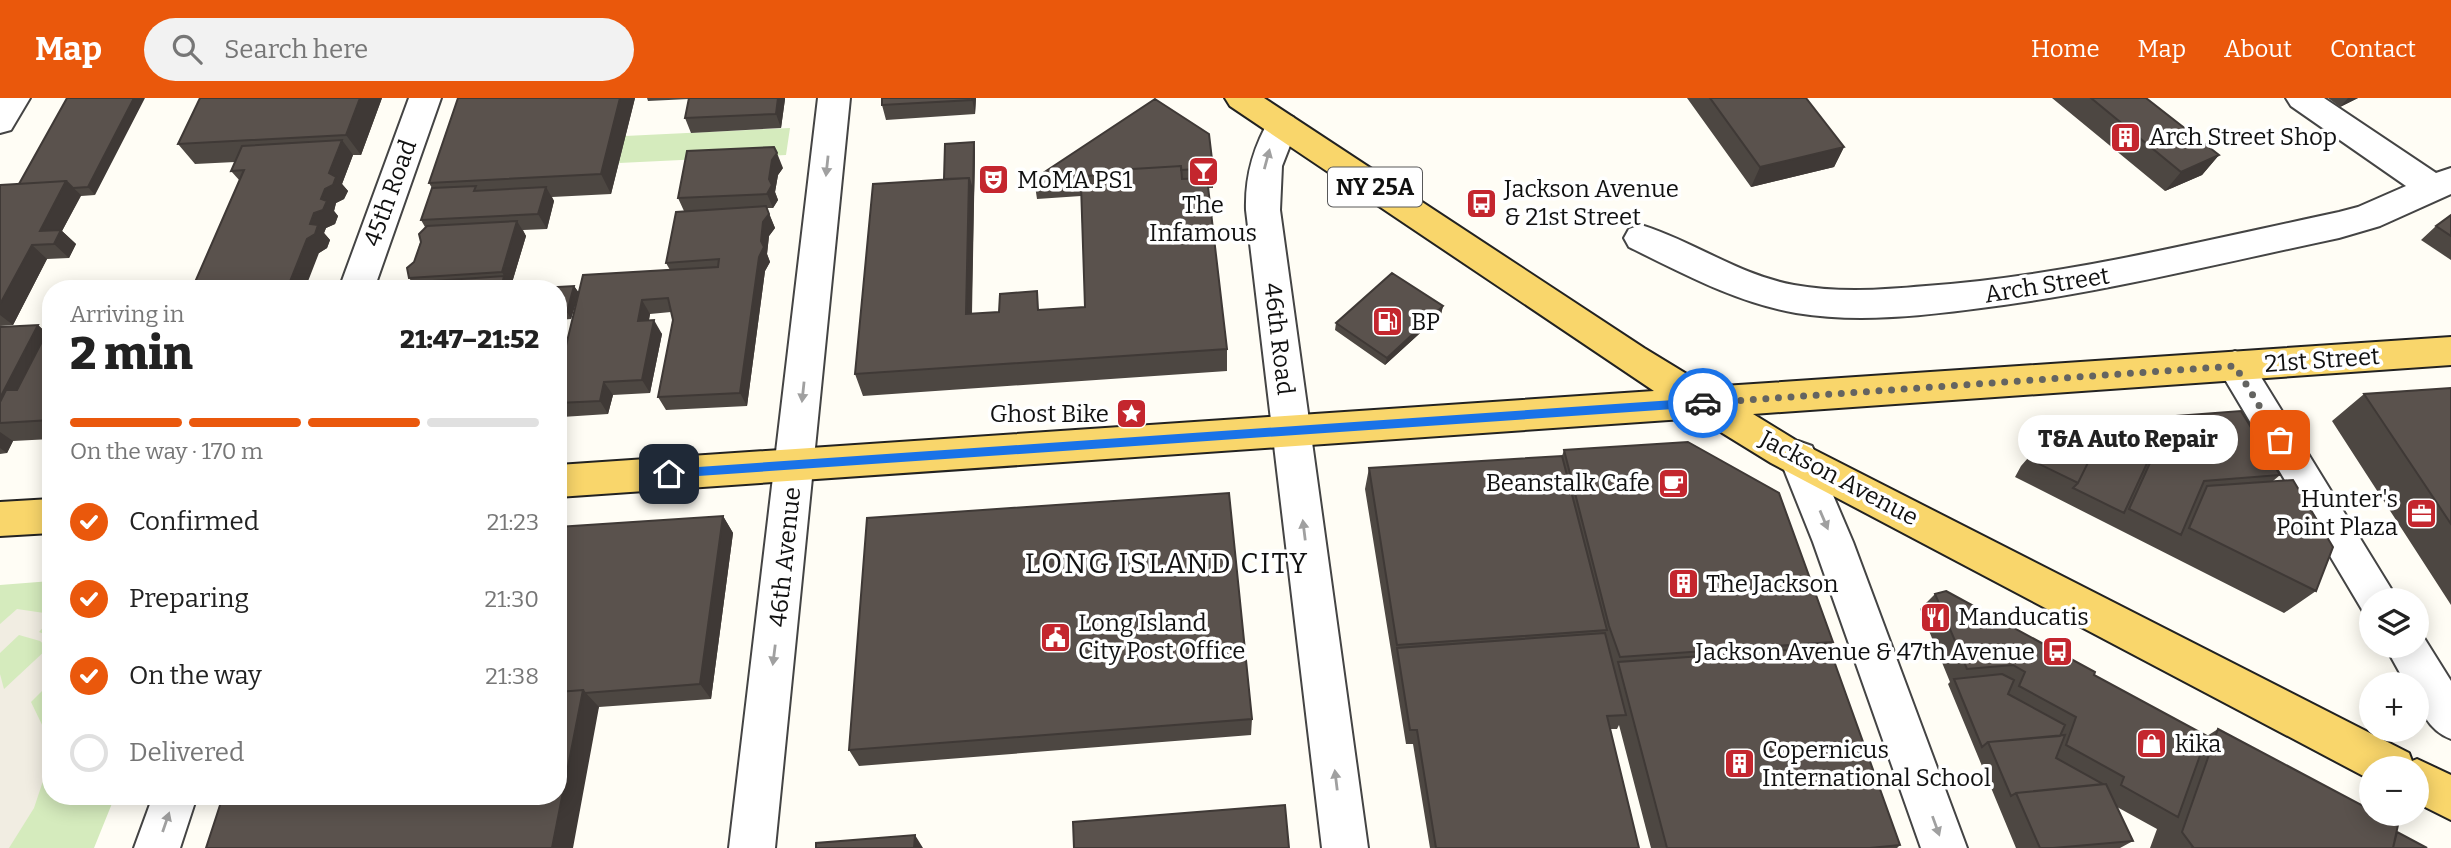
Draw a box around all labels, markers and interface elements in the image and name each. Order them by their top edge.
search box [144,18,634,81]
text: Map [35,29,102,69]
icon: search [168,30,206,68]
text: Search here [224,34,368,65]
text: Home [2031,35,2100,63]
text: Map [2138,35,2186,63]
text: About [2224,35,2292,63]
text: Contact [2330,35,2416,63]
building icon: Arch Street Shop [2109,120,2143,154]
place label: Arch Street Shop [2149,123,2337,151]
street label: 45th Road [358,136,422,250]
one-way arrow [1263,148,1273,169]
bar icon: The Infamous [1186,154,1220,188]
one-way arrow [821,155,832,177]
theatre icon: MoMA PS1 [977,163,1011,197]
place label: MoMA PS1 [1017,166,1132,194]
road number: NY 25A [1328,167,1422,206]
place label: Jackson Avenue & 21st Street [1503,175,1679,231]
bus stop icon: Jackson Avenue & 21st Street [1464,186,1498,220]
place label: The Infamous [1149,191,1257,247]
street label: Arch Street [1983,261,2112,309]
street label: 46th Road [1258,281,1300,397]
text: Arriving in [70,300,184,328]
fuel station icon: BP [1371,305,1405,339]
place label: BP [1411,308,1440,336]
text: 21:47–21:52 [400,324,539,355]
text: 2 min [70,326,193,381]
street label: 21st Street [2263,342,2381,378]
courier [1668,368,1738,438]
one-way arrow [797,381,808,403]
icon: car [1684,384,1722,422]
place icon: Ghost Bike [1115,397,1149,431]
place label: Ghost Bike [990,400,1109,428]
pin [2250,410,2310,470]
callout: T&A Auto Repair [2018,416,2238,464]
icon: bag [2261,421,2299,459]
street label: Jackson Avenue [1754,424,1923,531]
text: T&A Auto Repair [2038,425,2218,453]
text: On the way · 170 m [70,437,263,465]
pin [639,444,699,504]
icon: home [650,455,688,493]
cafe icon: Beanstalk Cafe [1656,466,1690,500]
place label: Beanstalk Cafe [1486,469,1650,497]
place label: Hunter's Point Plaza [2276,485,2398,541]
street label: 46th Avenue [764,486,806,628]
office icon: Hunter's Point Plaza [2404,496,2438,530]
icon: check [70,503,108,541]
text: Confirmed [129,506,259,537]
text: 21:23 [487,508,539,536]
one-way arrow [1819,510,1830,531]
one-way arrow [1299,519,1310,541]
district label: LONG ISLAND CITY [1025,547,1309,580]
building icon: The Jackson [1666,567,1700,601]
place label: The Jackson [1706,570,1838,598]
icon: check [70,580,108,618]
text: Preparing [129,583,249,614]
text: 21:30 [484,585,539,613]
map controls [2359,588,2429,826]
button: layers [2359,588,2429,658]
restaurant icon: Manducatis [1918,600,1952,634]
place label: Manducatis [1958,603,2089,631]
place label: Long Island City Post Office [1078,609,1245,665]
public building icon: Long Island City Post Office [1038,620,1072,654]
bus stop icon: Jackson Avenue & 47th Avenue [2041,635,2075,669]
place label: Jackson Avenue & 47th Avenue [1695,638,2035,666]
one-way arrow [768,644,779,666]
icon: check [70,657,108,695]
text: On the way [129,660,262,691]
text: 21:38 [485,662,539,690]
button: + [2359,672,2429,742]
shop icon: kika [2135,727,2169,761]
place label: kika [2175,730,2221,758]
place label: Copernicus International School [1762,736,1991,792]
text: Delivered [129,737,244,768]
building icon: Copernicus International School [1722,747,1756,781]
button: − [2359,756,2429,826]
one-way arrow [1331,769,1342,791]
one-way arrow [161,812,172,833]
one-way arrow [1931,816,1942,837]

